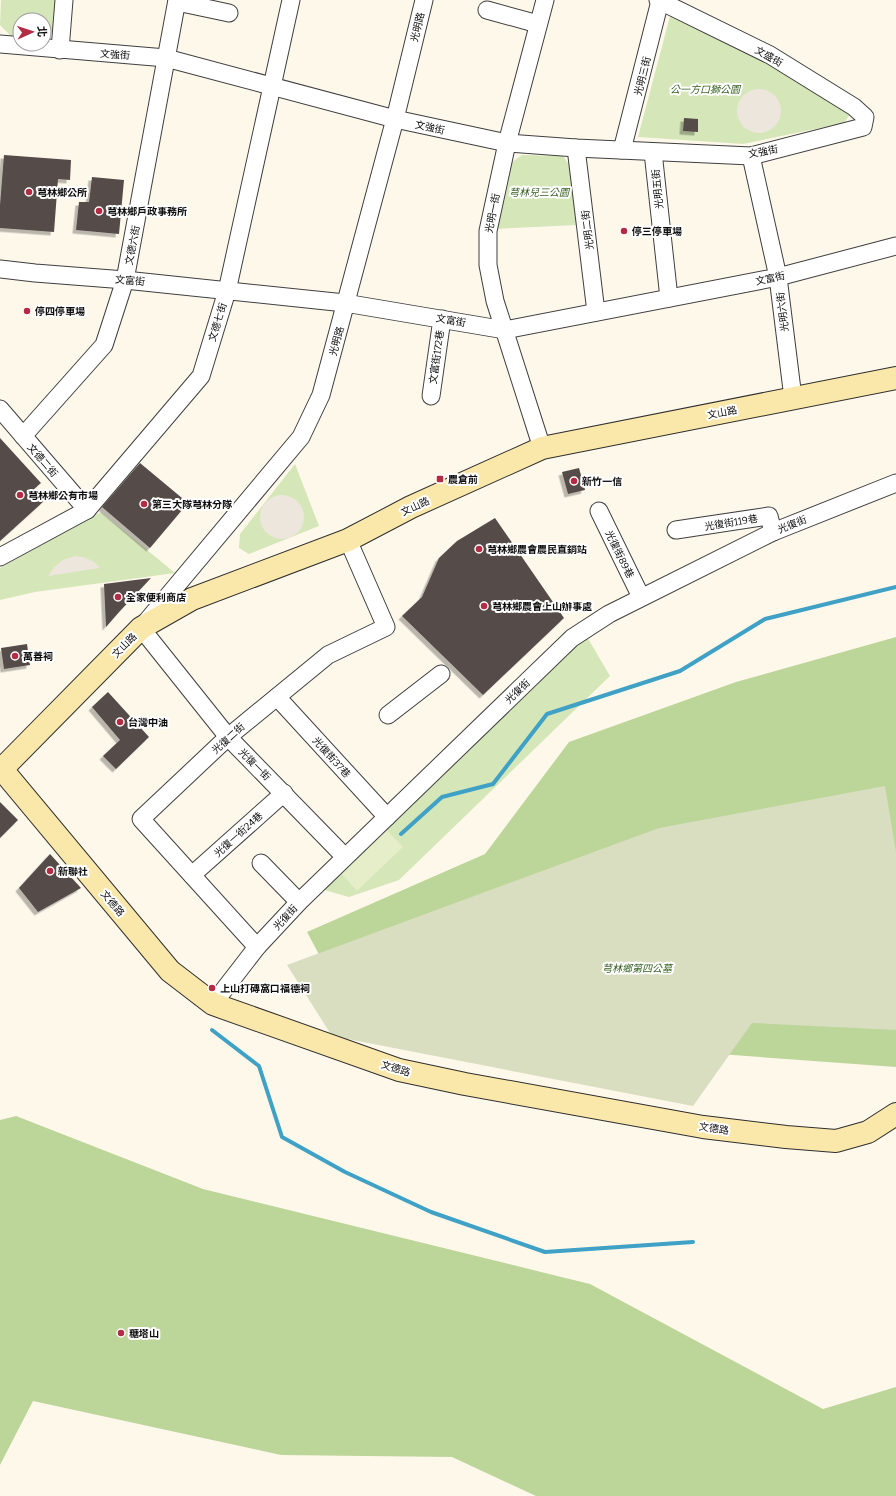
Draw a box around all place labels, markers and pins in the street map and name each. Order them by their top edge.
marker: 芎林鄉公所 [24,187,34,197]
place label: 芎林鄉公所 [37,187,87,199]
marker: 芎林鄉戶政事務所 [94,206,104,216]
place label: 芎林鄉戶政事務所 [107,206,187,218]
marker: 停三停車場 [619,226,629,236]
place label: 停三停車場 [631,226,682,238]
marker: 停四停車場 [22,306,32,316]
place label: 停四停車場 [34,306,85,318]
marker: 農倉前 [435,474,445,484]
place label: 農倉前 [448,474,478,486]
marker: 新竹一信 [569,476,579,486]
place label: 新竹一信 [582,476,622,488]
marker: 芎林鄉公有市場 [15,490,25,500]
place label: 芎林鄉公有市場 [28,490,98,502]
marker: 第三大隊芎林分隊 [139,499,149,509]
place label: 第三大隊芎林分隊 [152,499,233,511]
marker: 芎林鄉農會農民直銷站 [474,544,484,554]
place label: 芎林鄉農會農民直銷站 [487,544,587,556]
marker: 全家便利商店 [113,592,123,602]
place label: 全家便利商店 [126,592,186,604]
marker: 芎林鄉農會上山辦事處 [479,601,489,611]
place label: 芎林鄉農會上山辦事處 [492,601,592,613]
marker: 萬善祠 [10,651,20,661]
place label: 萬善祠 [23,651,53,663]
marker: 台灣中油 [115,717,125,727]
place label: 台灣中油 [128,717,168,729]
marker: 新聯社 [45,866,55,876]
place label: 新聯社 [58,866,88,878]
marker: 上山打磚窩口福德祠 [207,983,217,993]
place label: 上山打磚窩口福德祠 [220,983,310,995]
marker: 糖塔山 [116,1328,126,1338]
place label: 糖塔山 [129,1328,159,1340]

